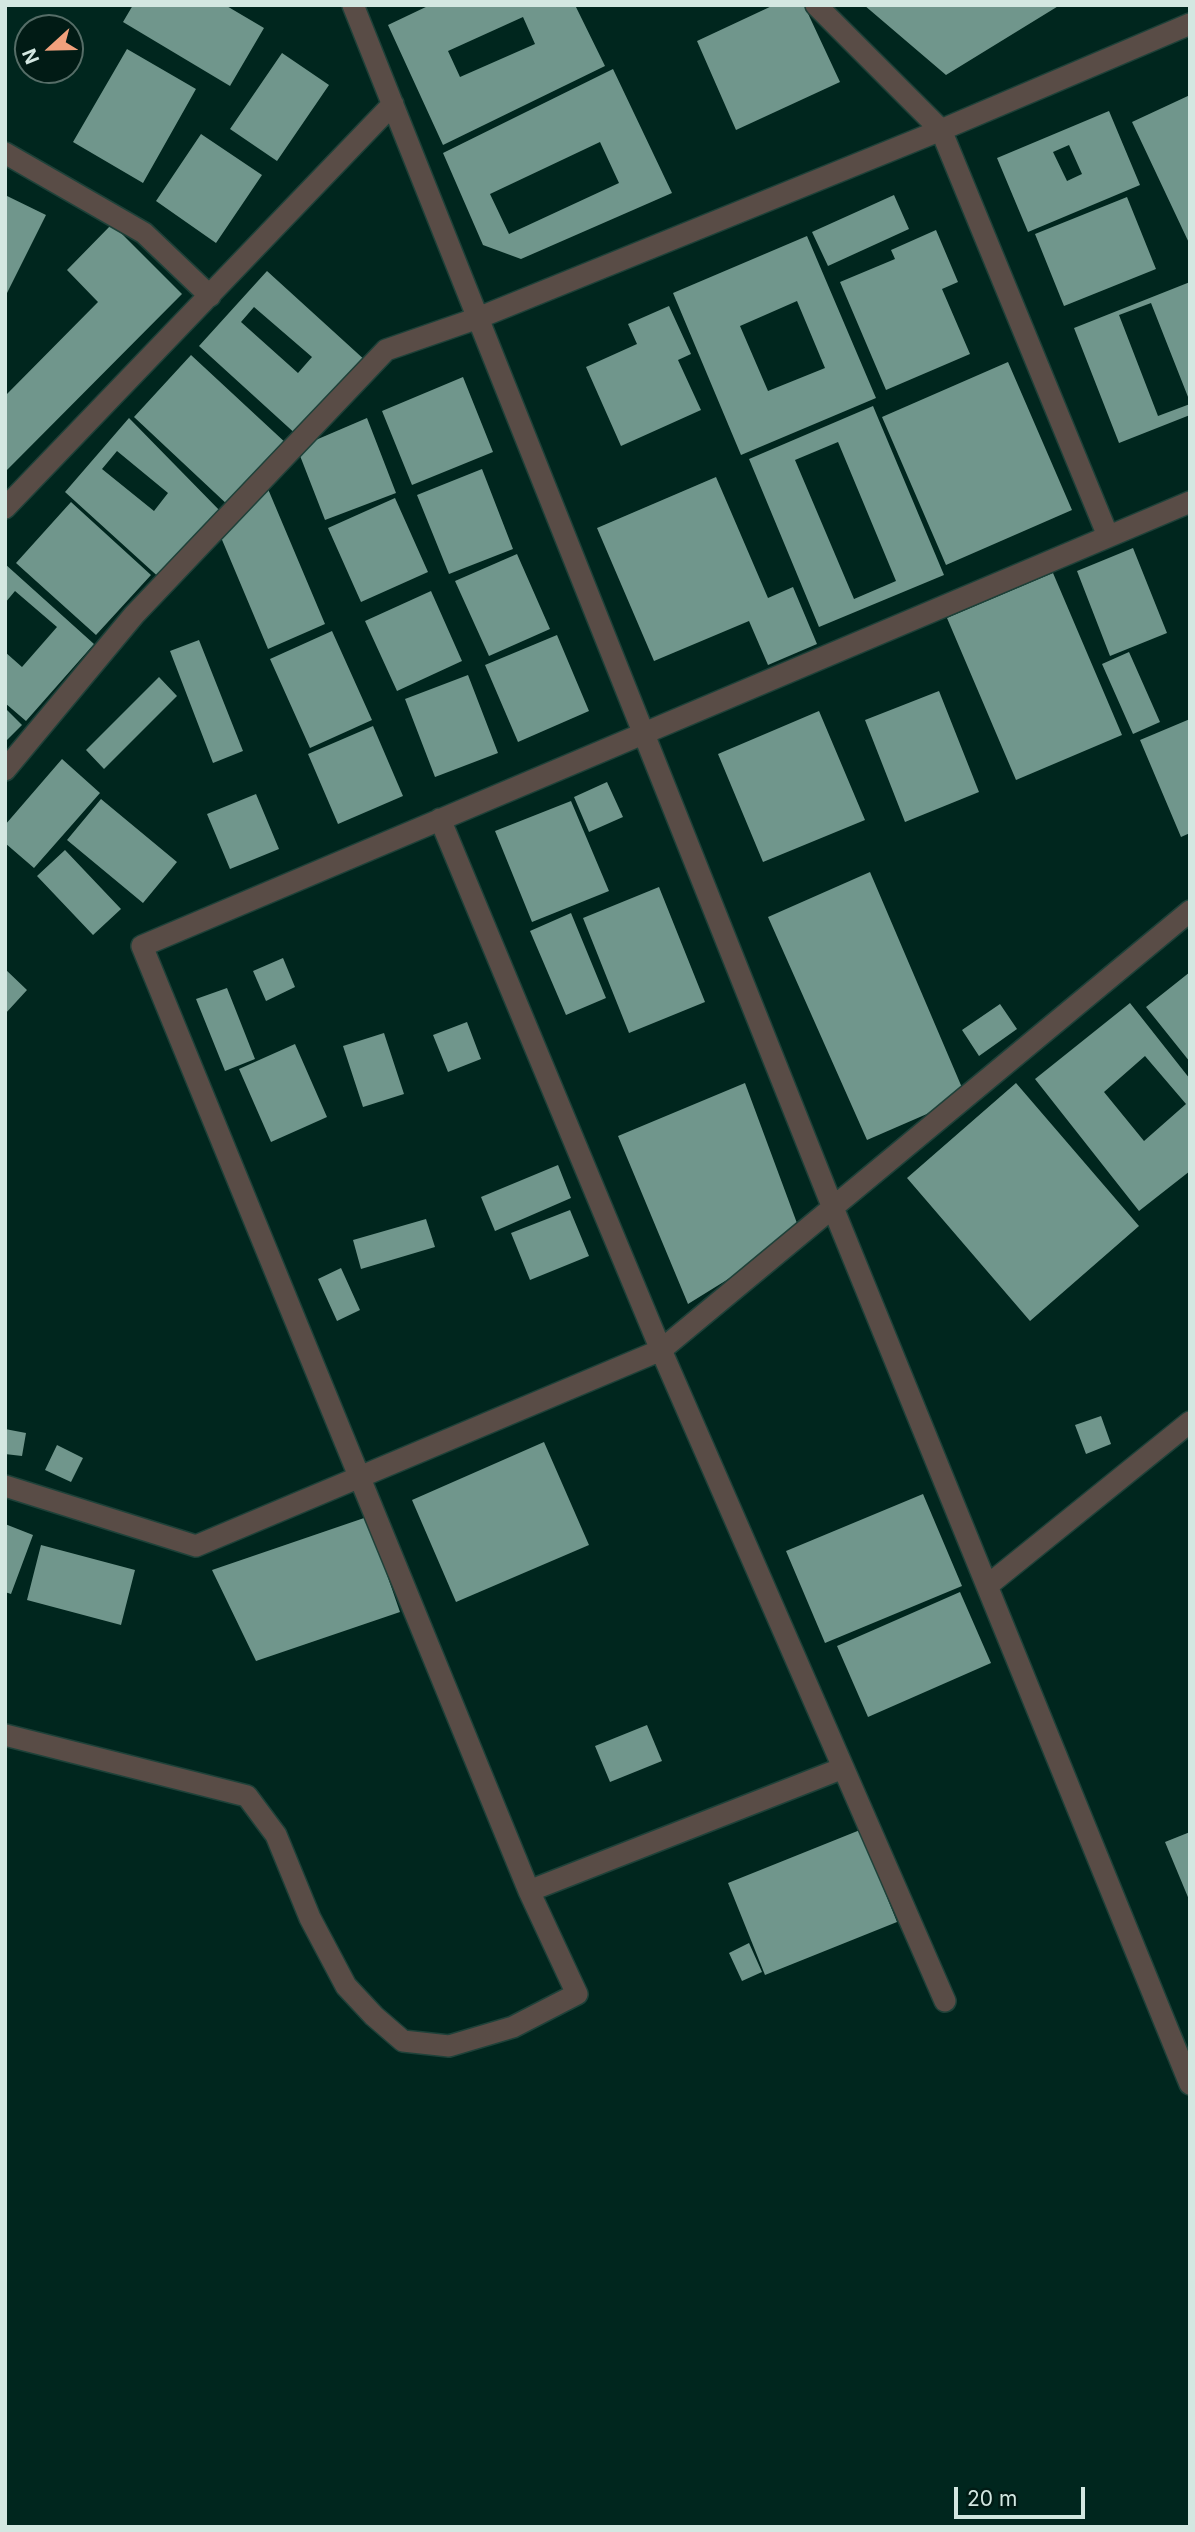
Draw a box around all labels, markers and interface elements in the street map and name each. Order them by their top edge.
north arrow [14,14,84,84]
text: N [18,45,44,67]
scale bar [957,2472,1088,2516]
text: 20 m [967,2486,1017,2511]

